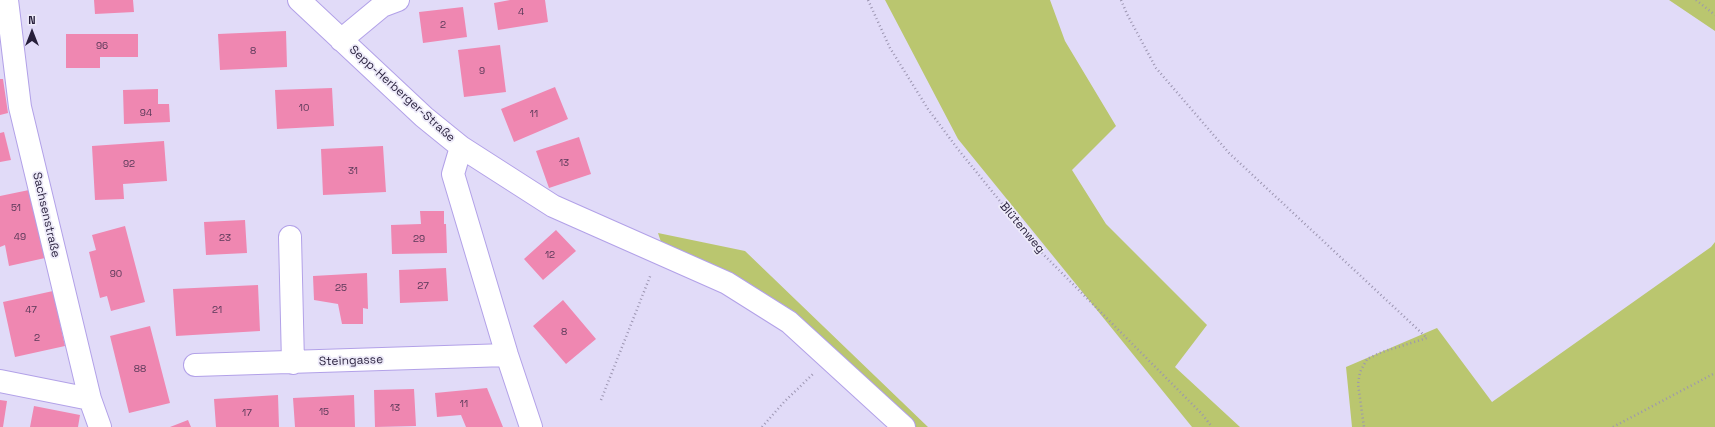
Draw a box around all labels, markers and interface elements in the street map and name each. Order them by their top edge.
house number: 4 [518,6,524,18]
north arrow [12,12,52,52]
text: N [28,13,36,27]
house number: 2 [440,19,446,31]
house number: 96 [96,40,108,52]
street label: Sepp-Herberger-Straße [346,43,458,145]
house number: 8 [250,45,256,57]
house number: 9 [479,65,485,77]
house number: 10 [299,102,309,114]
house number: 94 [140,107,152,119]
house number: 11 [530,108,538,120]
house number: 13 [559,157,569,169]
house number: 92 [123,158,135,170]
house number: 31 [348,165,358,177]
street label: Sachsenstraße [29,171,63,259]
street label: Blütenweg [996,200,1048,256]
house number: 51 [11,202,21,214]
house number: 49 [14,231,26,243]
house number: 23 [219,232,231,244]
house number: 29 [413,233,425,245]
house number: 12 [545,249,555,261]
house number: 90 [110,268,122,280]
house number: 27 [417,280,429,292]
house number: 25 [335,282,347,294]
house number: 47 [25,304,37,316]
house number: 21 [212,304,222,316]
house number: 8 [561,326,567,338]
house number: 2 [34,332,40,344]
street label: Steingasse [319,353,383,369]
house number: 88 [134,363,146,375]
house number: 11 [460,398,468,410]
house number: 13 [390,402,400,414]
house number: 15 [319,406,329,418]
house number: 17 [242,407,252,419]

